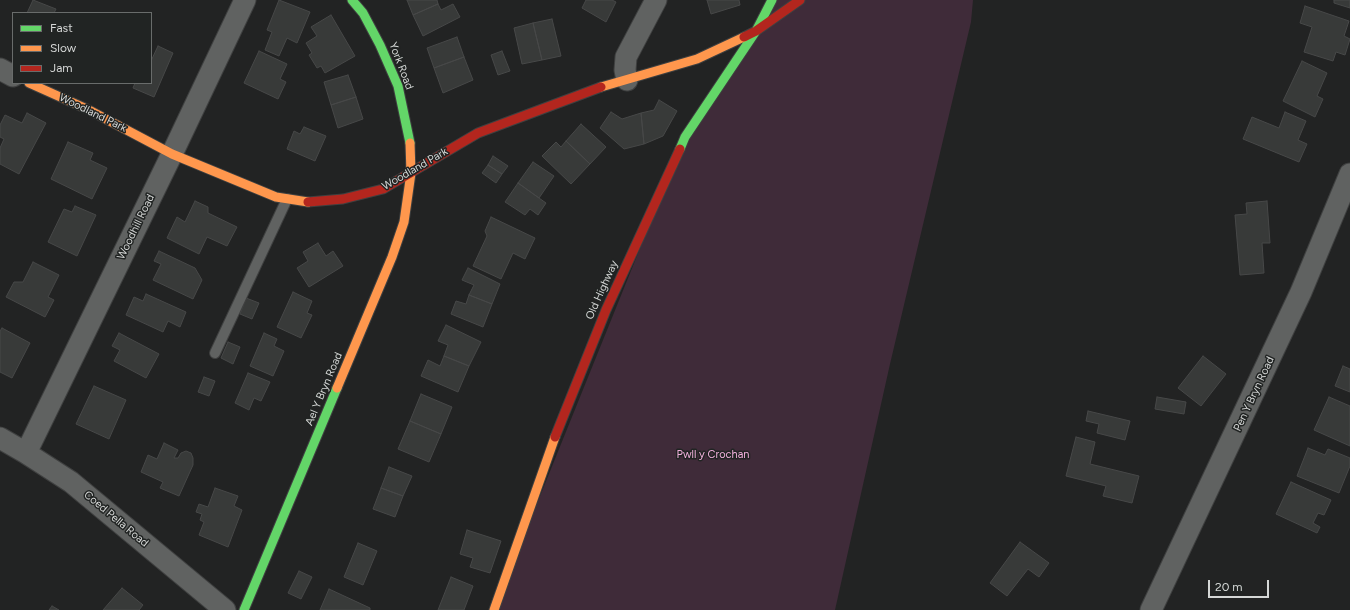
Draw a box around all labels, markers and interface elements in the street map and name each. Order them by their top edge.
legend [12,12,152,84]
text: Fast [50,21,73,35]
text: Slow [50,41,76,55]
street label: York Road [386,41,416,91]
text: Jam [50,61,73,75]
street label: Woodland Park [57,91,129,135]
street label: Woodland Park [380,145,450,193]
street label: Woodhill Road [115,192,157,262]
street label: Old Highway [583,258,621,322]
street label: Ael Y Bryn Road [303,350,345,428]
street label: Pen Y Bryn Road [1231,355,1277,433]
park label: Pwll y Crochan [677,448,749,462]
street label: Coed Pella Road [81,488,151,550]
scale bar [1210,572,1271,598]
text: 20 m [1215,580,1243,594]

